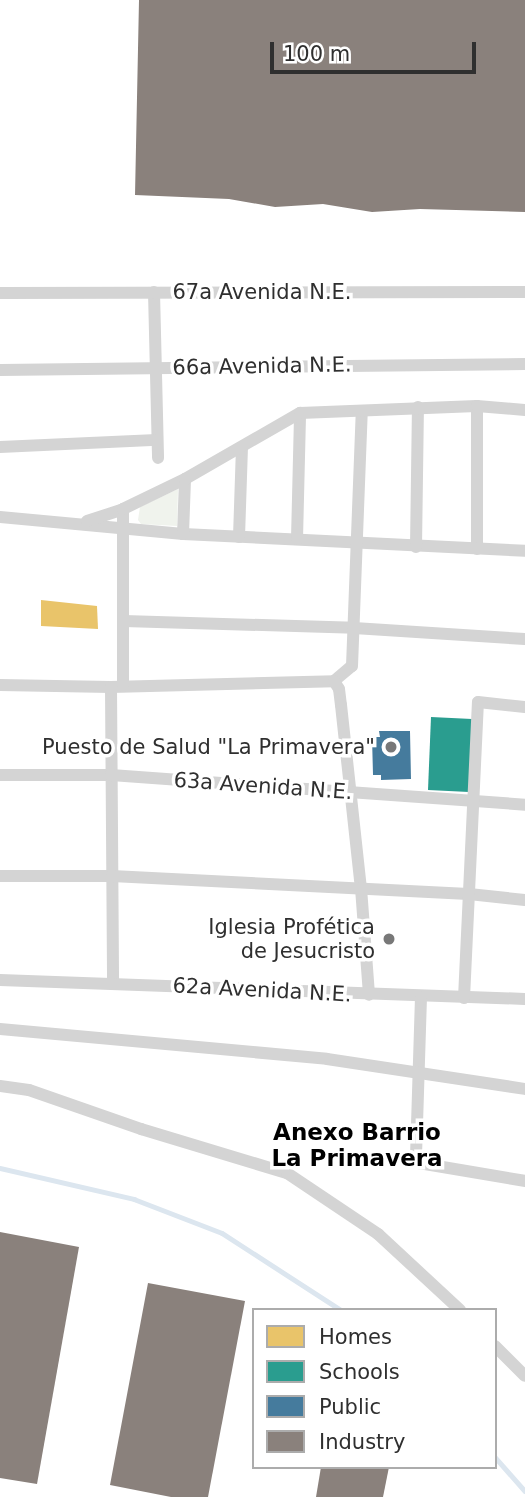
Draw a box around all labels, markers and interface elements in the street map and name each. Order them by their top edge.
scale bar [273,28,480,72]
text: 100 m [283,42,350,66]
street label: 67a Avenida N.E. [172,279,352,305]
street label: 66a Avenida N.E. [172,352,352,380]
place label: Puesto de Salud "La Primavera" [42,734,375,760]
marker: Puesto de Salud "La Primavera" [381,737,401,757]
street label: 63a Avenida N.E. [173,767,353,805]
place label: Iglesia Profética de Jesucristo [208,914,375,964]
marker: Iglesia Profética de Jesucristo [381,931,397,947]
street label: 62a Avenida N.E. [172,973,352,1007]
district label: Anexo Barrio La Primavera [271,1118,443,1172]
legend [252,1308,497,1469]
text: Homes [319,1325,392,1349]
text: Schools [319,1360,400,1384]
text: Public [319,1395,381,1419]
text: Industry [319,1430,405,1454]

